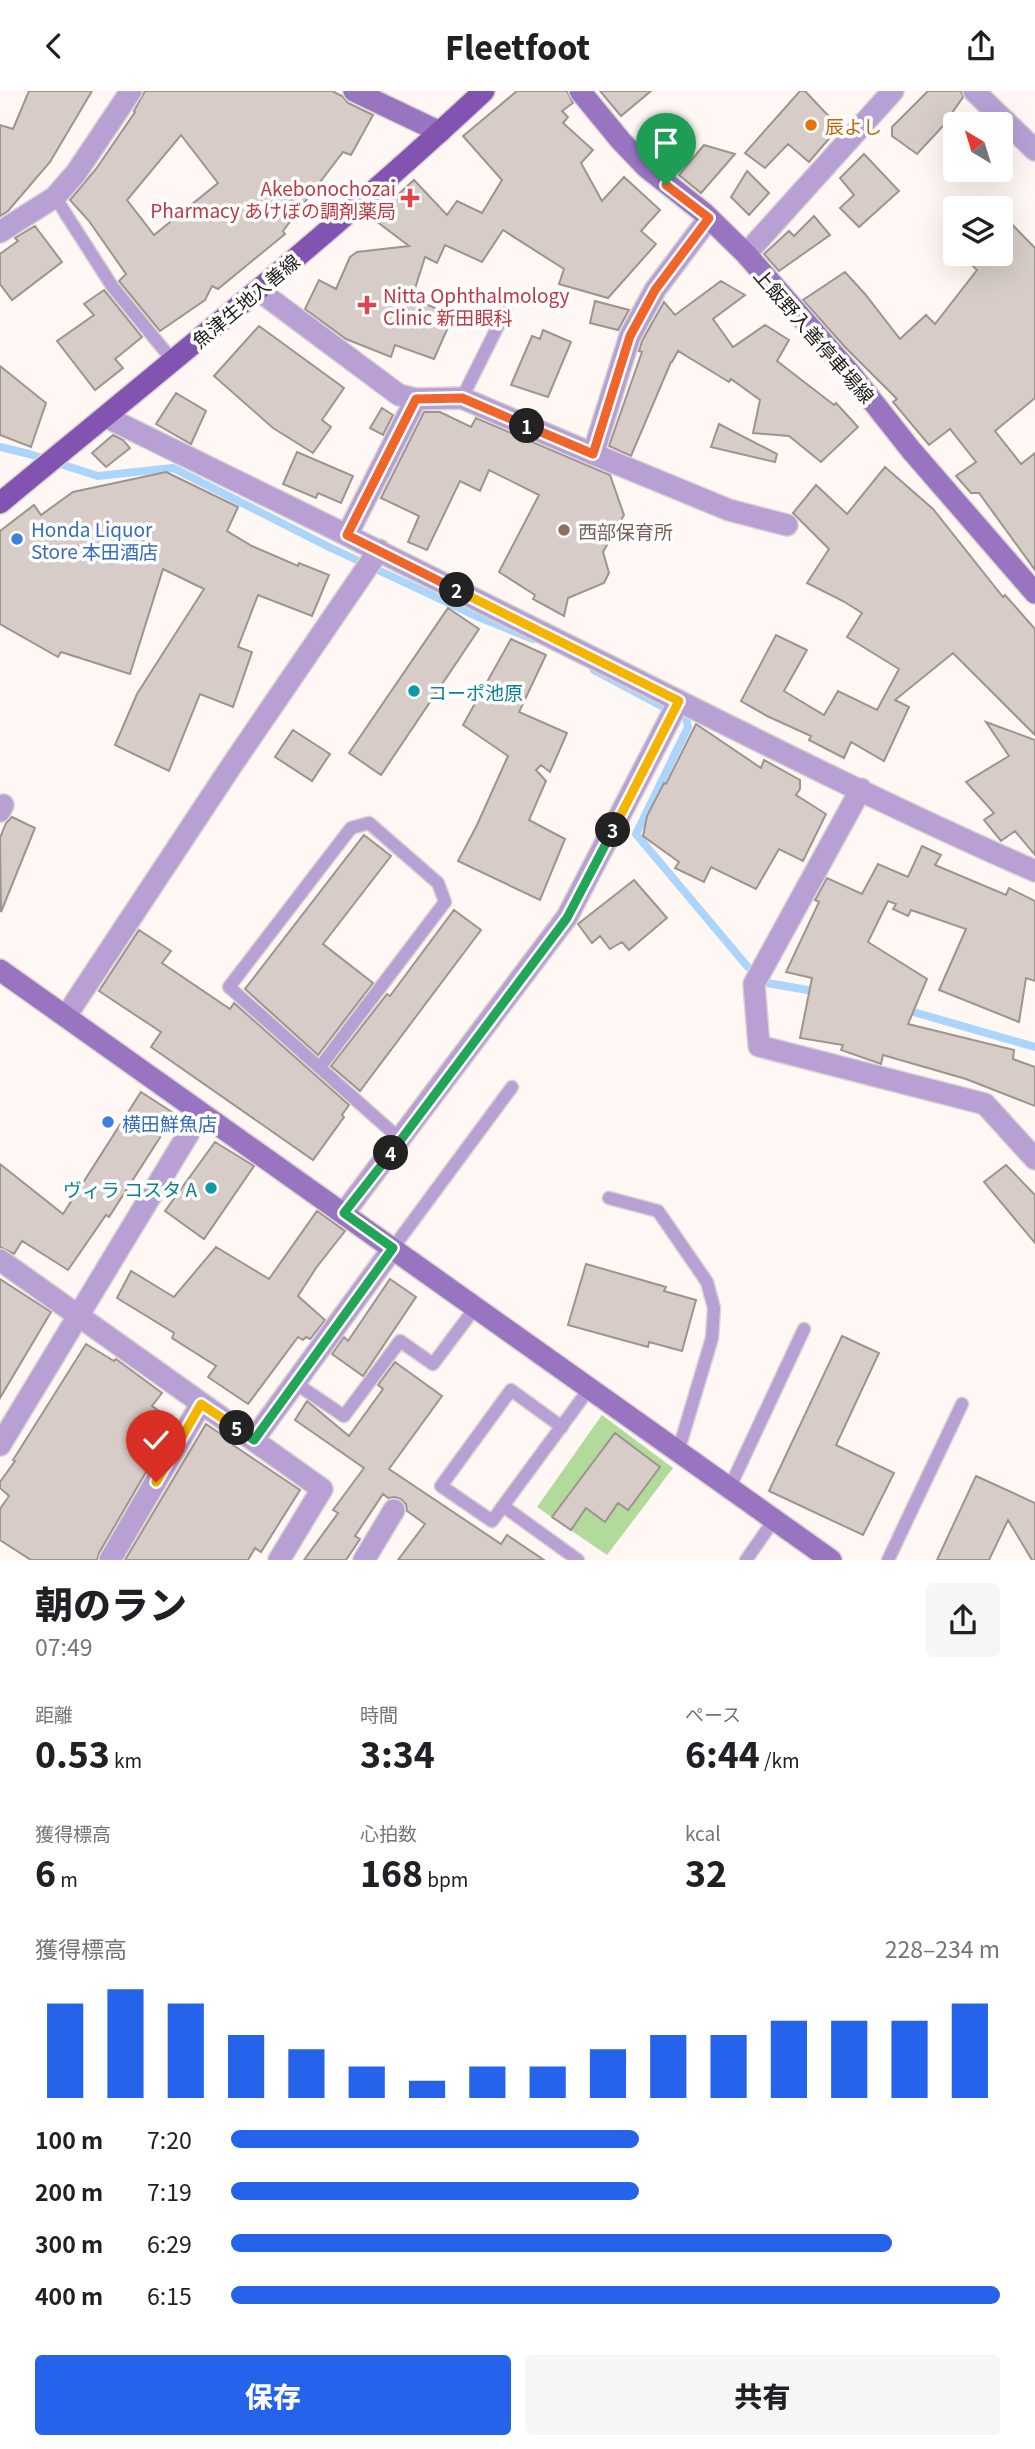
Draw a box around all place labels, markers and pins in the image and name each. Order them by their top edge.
place label: 辰よし [825,112,882,139]
pin [636,113,696,185]
marker: 辰よし [803,117,819,133]
place label: Akebonochozai Pharmacy あけぼの調剤薬局 [150,174,396,223]
marker: Akebonochozai Pharmacy あけぼの調剤薬局 [402,190,418,206]
place label: Nitta Ophthalmology Clinic 新田眼科 [383,281,569,330]
marker: Nitta Ophthalmology Clinic 新田眼科 [357,295,377,315]
pin: 1 [510,409,544,443]
place label: Honda Liquor Store 本田酒店 [31,515,158,564]
place label: 西部保育所 [578,517,673,544]
marker: 西部保育所 [556,522,572,538]
marker: Honda Liquor Store 本田酒店 [9,531,25,547]
pin: 2 [440,573,475,607]
place label: コーポ池原 [428,678,523,705]
marker: コーポ池原 [406,683,422,699]
pin: 3 [596,813,630,847]
place label: 横田鮮魚店 [122,1109,217,1136]
marker: 横田鮮魚店 [100,1114,116,1130]
pin: 4 [374,1135,408,1171]
place label: ヴィラ コスタ A [63,1175,197,1202]
marker: ヴィラ コスタ A [203,1180,219,1196]
pin [126,1410,186,1482]
pin: 5 [219,1411,254,1445]

